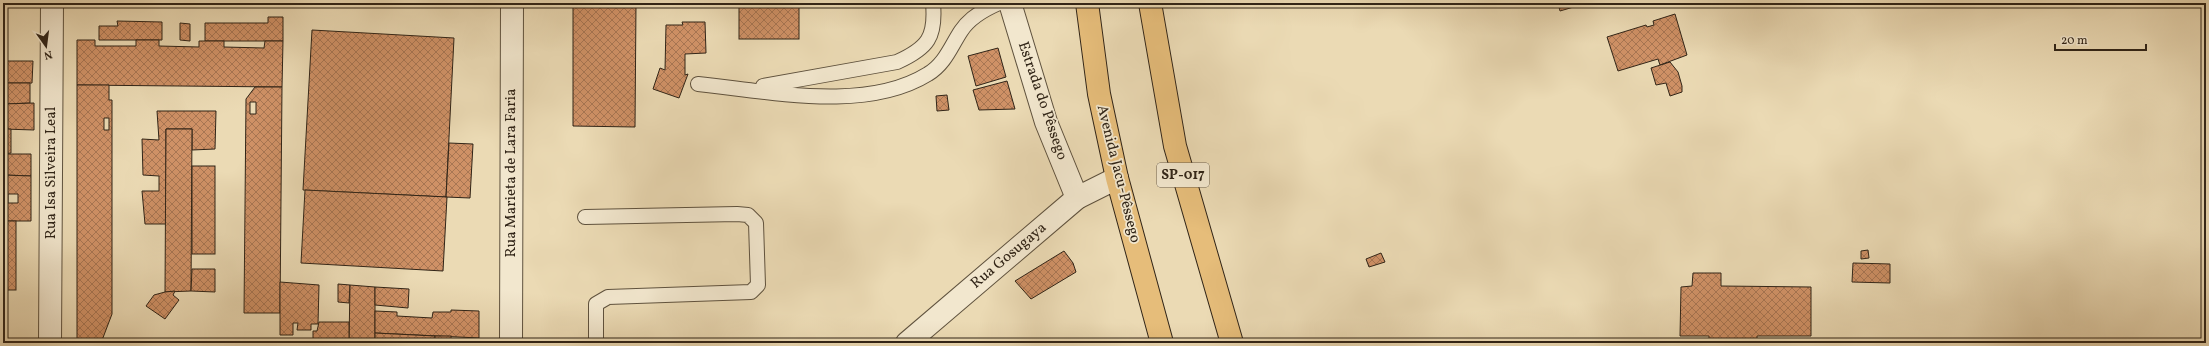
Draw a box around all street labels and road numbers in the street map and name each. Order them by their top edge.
street label: Estrada do Pêssego [1012,39,1072,163]
street label: Rua Marieta de Lara Faria [501,89,522,257]
street label: Avenida Jacu-Pêssego [1091,103,1145,245]
street label: Rua Isa Silveira Leal [41,107,62,239]
road number: SP-017 [1157,163,1209,187]
street label: Rua Gosugaya [967,218,1051,294]

